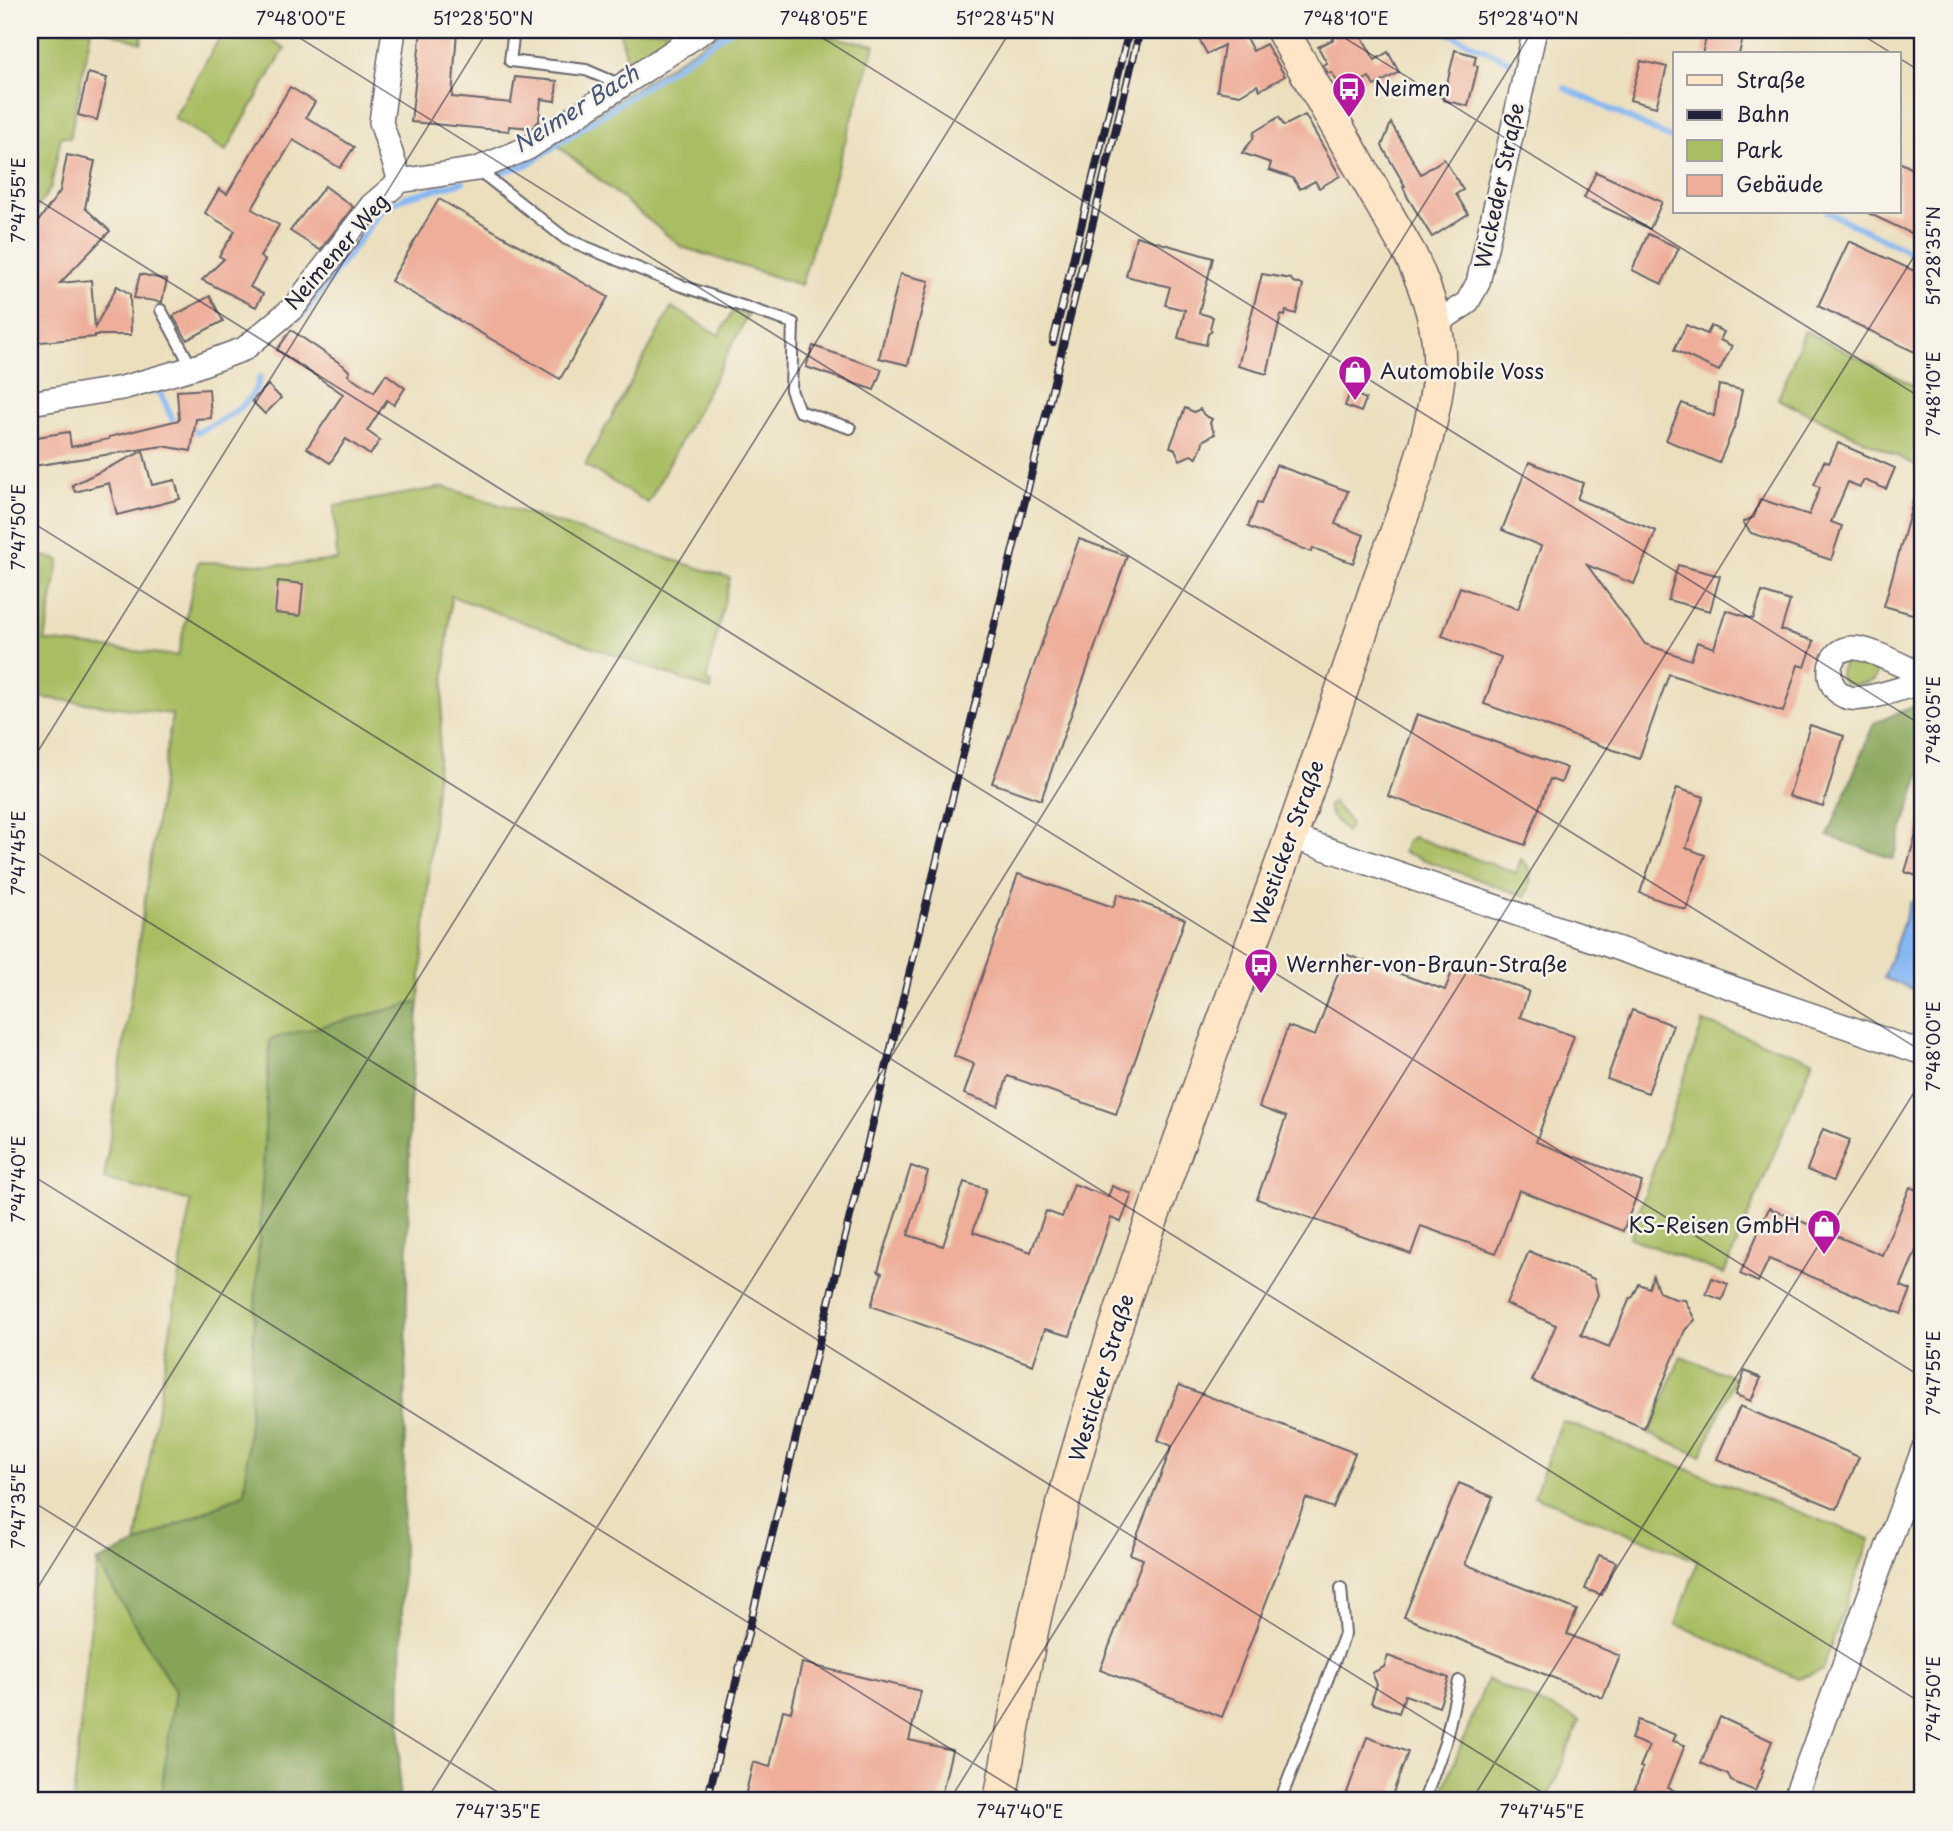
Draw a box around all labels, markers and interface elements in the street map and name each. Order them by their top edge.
text: 7°48'00"E [256,4,346,31]
text: 51°28'50"N [432,4,534,31]
text: 7°48'05"E [780,4,868,31]
text: 51°28'45"N [955,4,1055,31]
text: 7°48'10"E [1303,4,1389,31]
text: 51°28'40"N [1477,4,1579,31]
legend [1673,52,1900,214]
water label: Neimer Bach [505,55,645,160]
text: Straße [1736,63,1805,95]
bus stop icon: Neimen [1330,70,1368,119]
place label: Neimen [1374,71,1450,103]
text: Bahn [1736,97,1790,129]
street label: Wickeder Straße [1465,100,1531,272]
text: Park [1736,133,1783,165]
text: 7°47'55"E [4,157,31,243]
text: Gebäude [1736,167,1823,199]
street label: Neimener Weg [276,185,395,316]
text: 51°28'35"N [1919,206,1946,306]
text: 7°48'10"E [1919,351,1946,437]
shop icon: Automobile Voss [1336,353,1374,402]
place label: Automobile Voss [1380,354,1544,386]
text: 7°47'50"E [4,484,31,570]
text: 7°48'05"E [1919,676,1946,764]
street label: Westicker Straße [1241,755,1331,930]
text: 7°47'45"E [4,810,31,896]
bus stop icon: Wernher-von-Braun-Straße [1242,946,1280,995]
place label: Wernher-von-Braun-Straße [1286,947,1567,979]
text: 7°48'00"E [1919,1001,1946,1091]
text: 7°47'40"E [4,1135,31,1223]
shop icon: KS-Reisen GmbH [1805,1207,1843,1256]
place label: KS-Reisen GmbH [1628,1208,1800,1240]
street label: Westicker Straße [1059,1289,1141,1465]
text: 7°47'55"E [1919,1330,1946,1416]
text: 7°47'35"E [4,1463,31,1549]
text: 7°47'50"E [1919,1656,1946,1742]
text: 7°47'35"E [455,1797,541,1824]
text: 7°47'40"E [976,1797,1064,1824]
text: 7°47'45"E [1499,1797,1585,1824]

